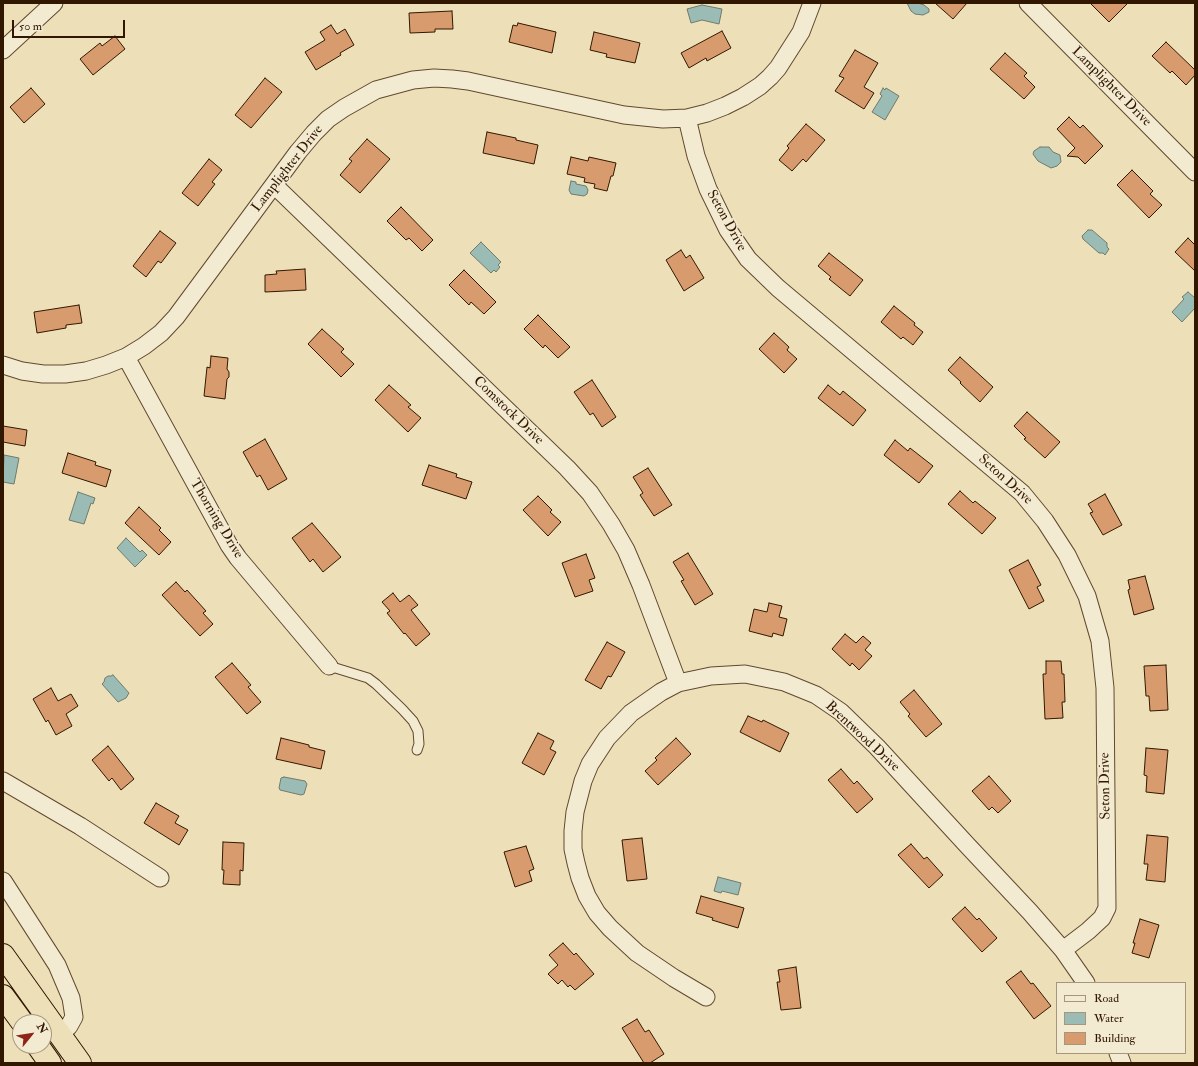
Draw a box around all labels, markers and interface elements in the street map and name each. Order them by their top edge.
scale bar [14,12,127,38]
text: 50 m [19,19,42,34]
street label: Lamplighter Drive [1068,44,1154,130]
street label: Lamplighter Drive [249,122,327,216]
street label: Seton Drive [702,188,750,254]
street label: Comstock Drive [469,373,547,449]
street label: Seton Drive [974,451,1036,509]
street label: Thorning Drive [186,476,246,562]
street label: Brentwood Drive [821,698,903,776]
street label: Seton Drive [1097,752,1115,820]
legend [1056,982,1186,1054]
text: Road [1094,991,1119,1006]
text: Water [1094,1011,1123,1026]
north arrow [12,1014,52,1054]
text: N [34,1021,50,1036]
text: Building [1094,1031,1135,1046]

